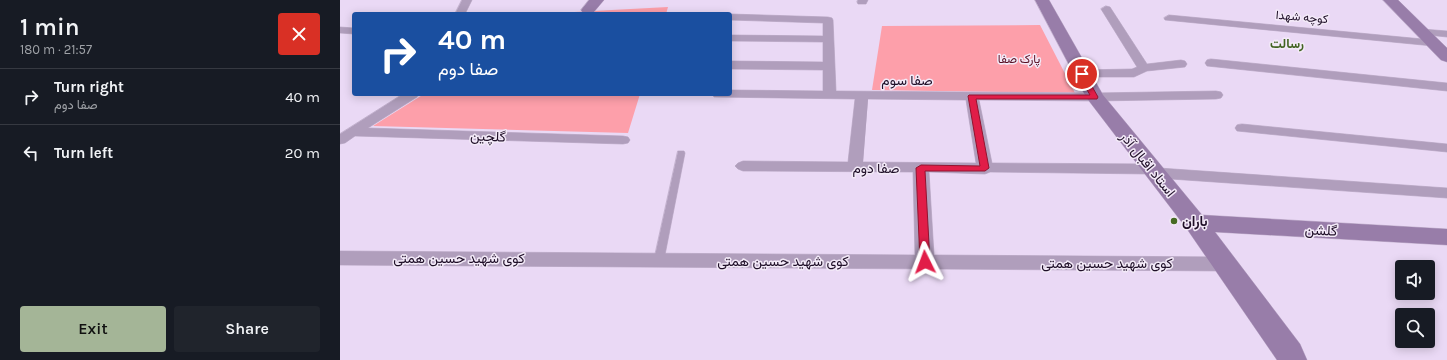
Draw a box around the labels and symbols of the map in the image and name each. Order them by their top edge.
street label: کوچه شهدا [1275,8,1329,27]
district label: رسالت [1270,36,1304,52]
park label: پارک صفا [998,52,1040,67]
pin [1065,57,1099,91]
street label: صفا سوم [881,72,933,89]
street label: گلچین [470,127,506,147]
street label: استاد اقبال آذر [1115,128,1179,201]
street label: صفا دوم [853,160,900,177]
place label: باران [1182,213,1208,230]
marker: باران [1169,216,1179,226]
street label: گلشن [1304,221,1338,240]
position arrow [904,241,946,283]
street label: کوی شهید حسین همتی [393,250,525,267]
street label: کوی شهید حسین همتی [717,253,849,270]
street label: کوی شهید حسین همتی [1041,255,1173,272]

